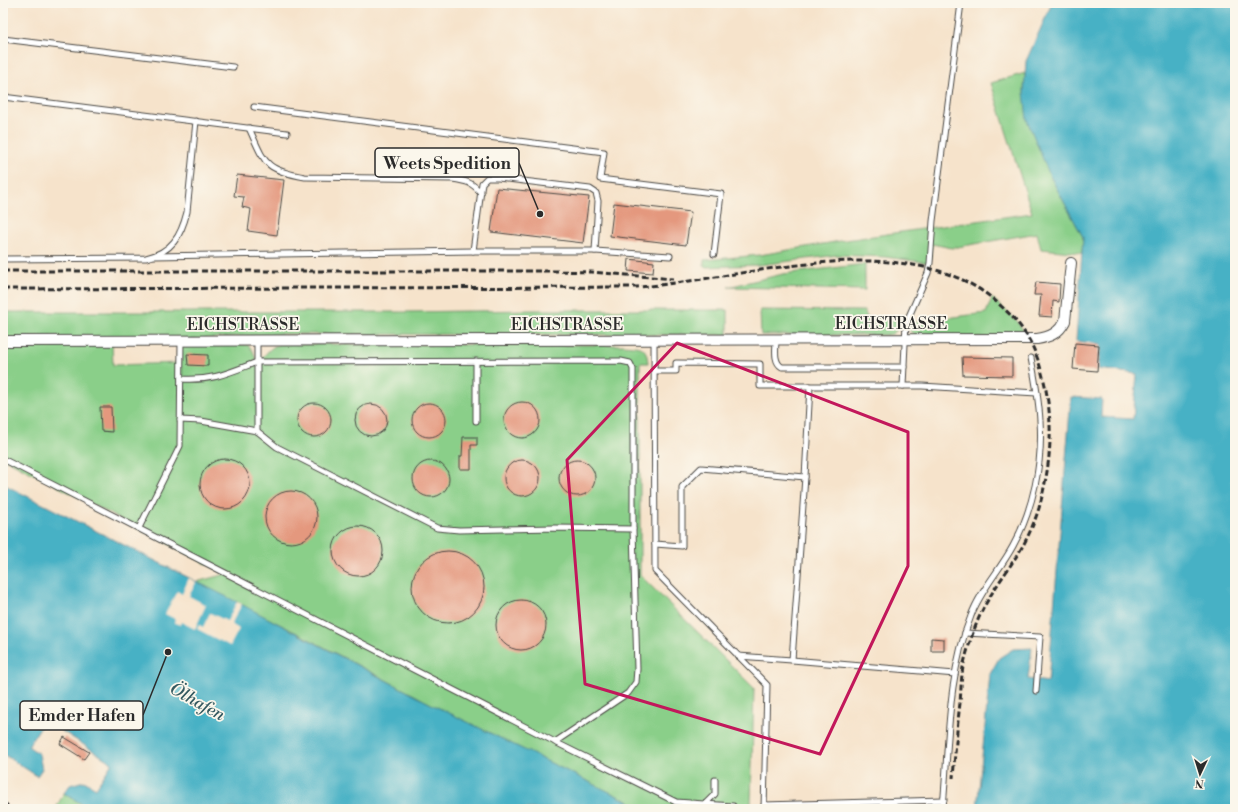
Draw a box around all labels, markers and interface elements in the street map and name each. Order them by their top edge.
callout: Weets Spedition [375,148,519,177]
text: Weets Spedition [382,153,511,175]
street label: EICHSTRASSE [835,314,947,334]
street label: EICHSTRASSE [187,315,299,335]
street label: EICHSTRASSE [511,315,623,335]
water label: Ölhafen [165,677,229,726]
callout: Emder Hafen [20,701,143,730]
text: Emder Hafen [29,705,136,727]
north arrow [1180,754,1220,794]
text: N [1194,776,1204,790]

